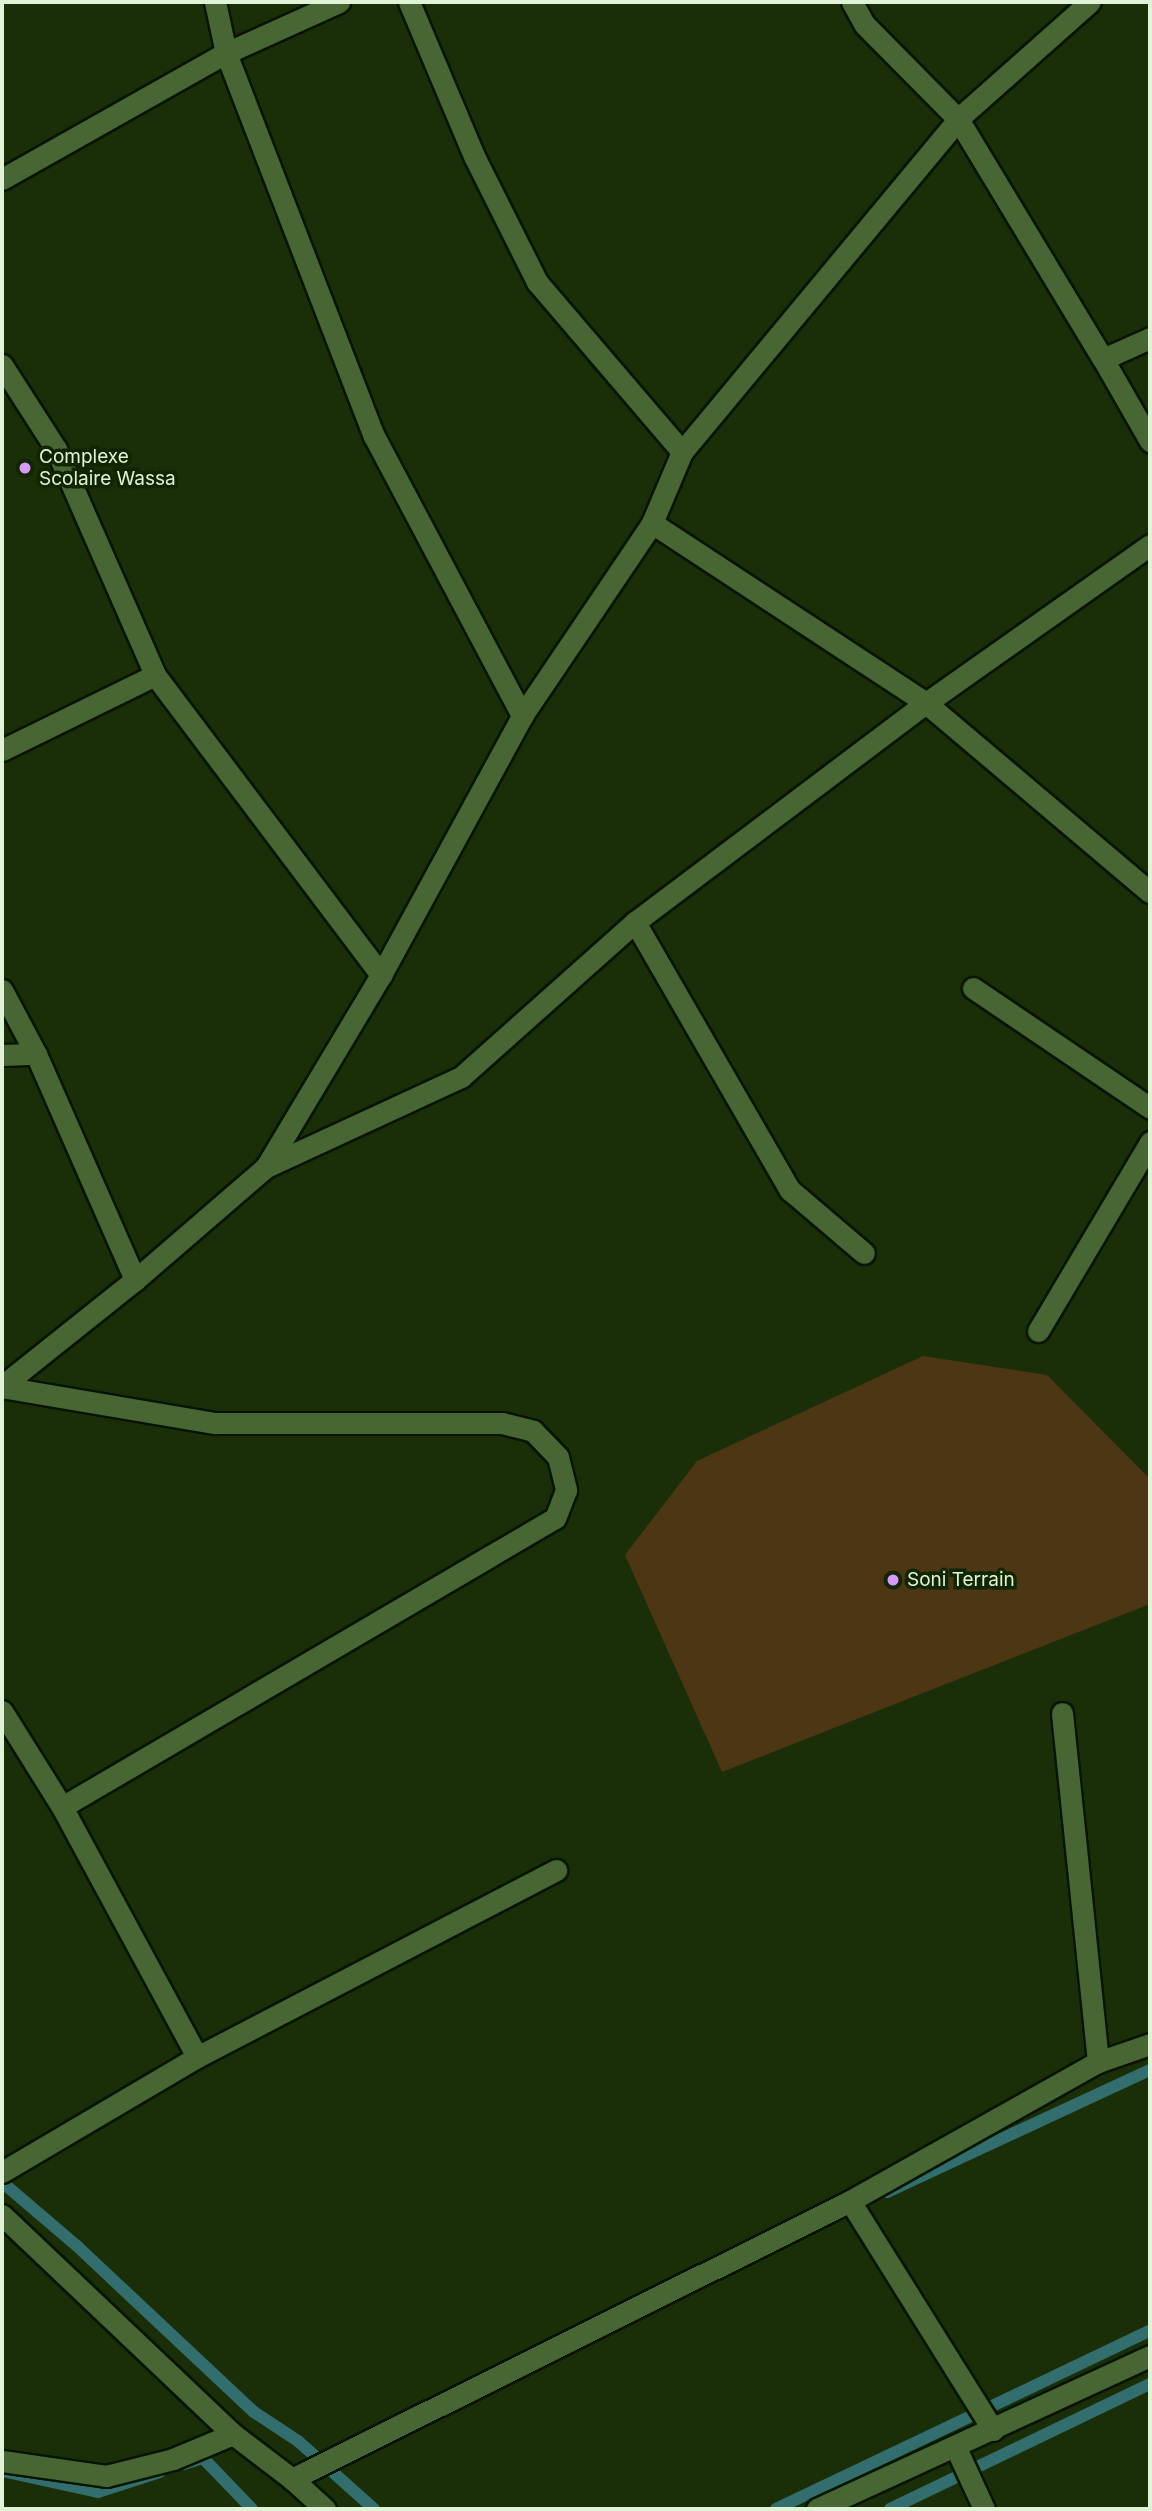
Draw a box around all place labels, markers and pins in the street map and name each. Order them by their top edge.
place label: Complexe Scolaire Wassa [39,446,176,490]
marker: Complexe Scolaire Wassa [17,460,33,476]
place label: Soni Terrain [907,1569,1015,1591]
marker: Soni Terrain [885,1572,901,1588]

